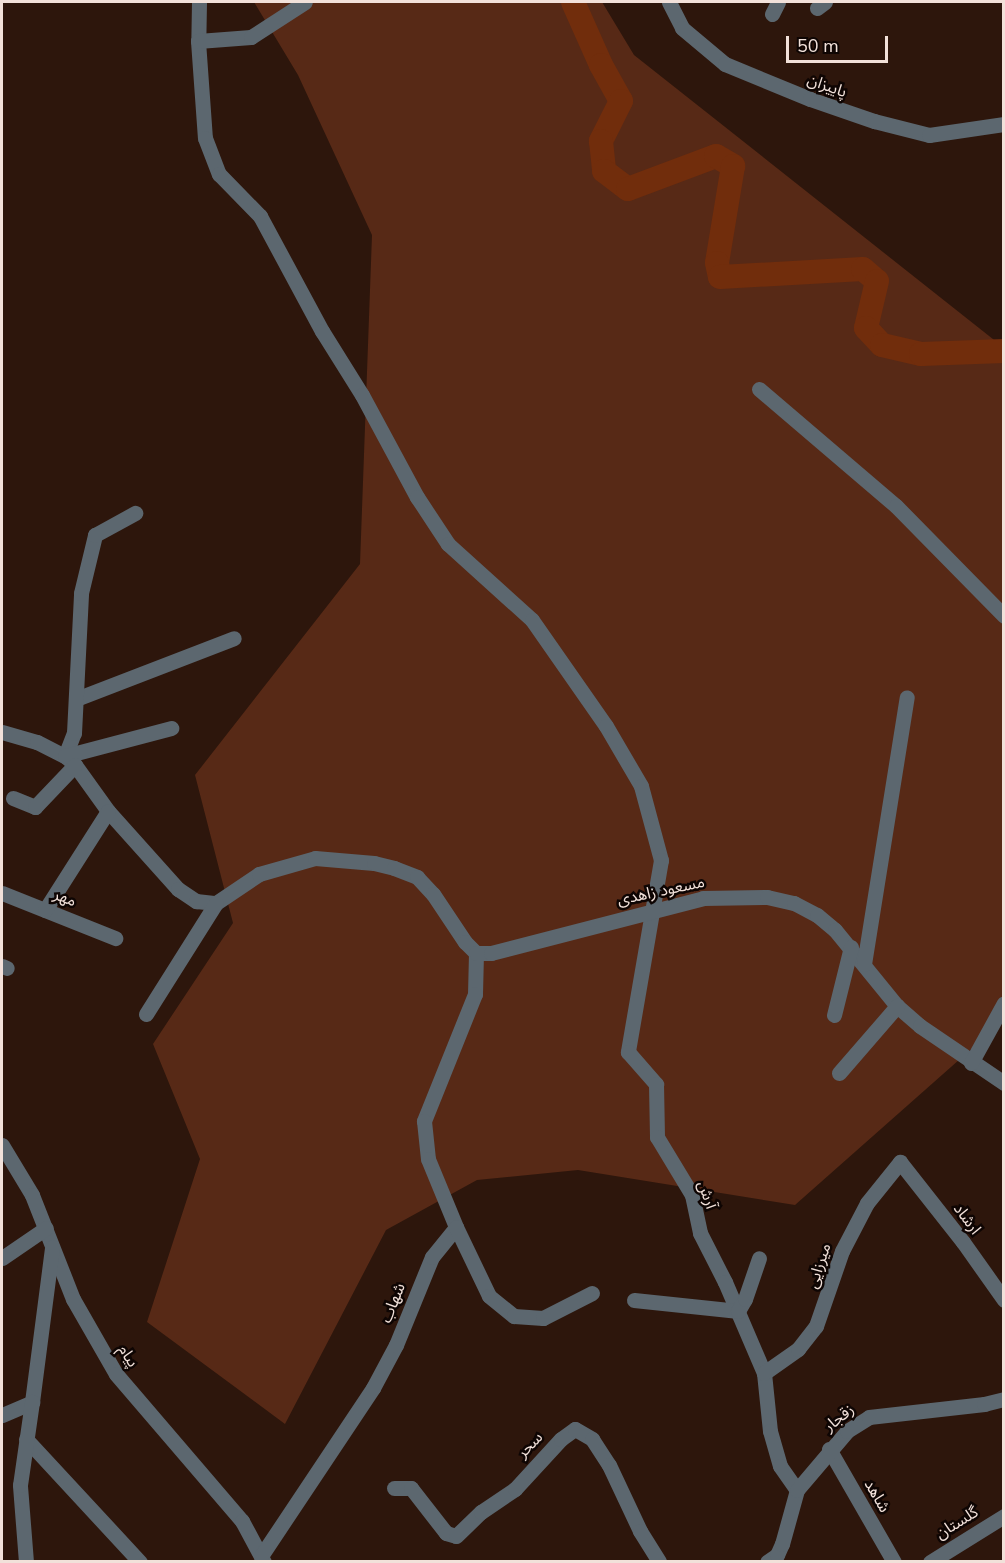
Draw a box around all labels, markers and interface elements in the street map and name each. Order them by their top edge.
scale bar [789,24,891,62]
text: 50 m [797,34,839,58]
street label: پاییزان [805,70,849,102]
street label: مسعود زاهدی [616,872,706,910]
street label: مهر [51,885,79,911]
street label: آرش [693,1178,721,1212]
street label: ارشاد [949,1200,985,1238]
street label: میرزایی [803,1241,835,1291]
street label: شهاب [376,1280,410,1326]
street label: پیام [114,1341,142,1371]
street label: زقجار [820,1400,858,1436]
street label: سحر [513,1428,547,1462]
street label: شاهد [860,1476,894,1516]
street label: گلستان [932,1503,982,1543]

